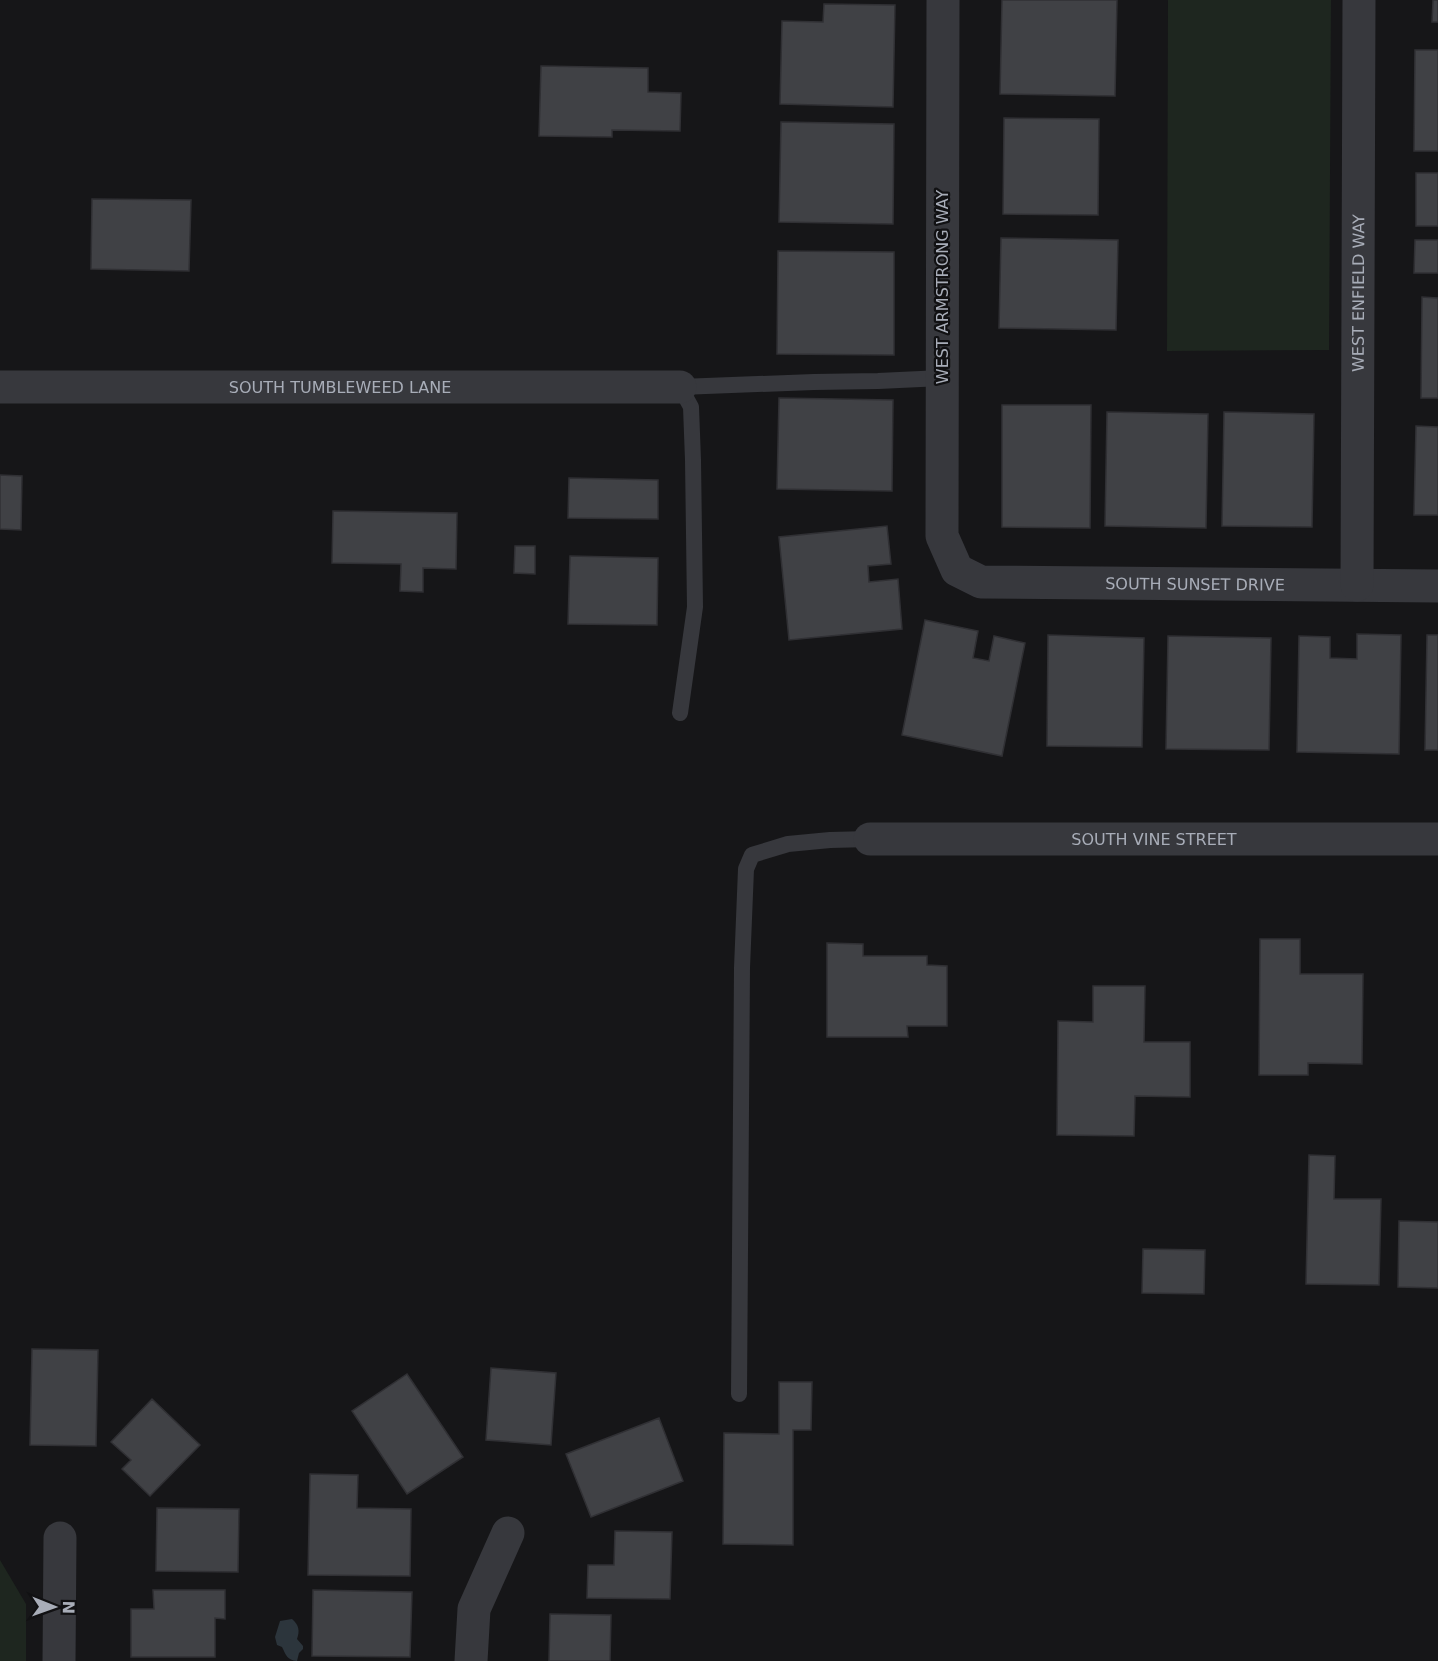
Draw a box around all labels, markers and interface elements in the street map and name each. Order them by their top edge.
street label: WEST ARMSTRONG WAY [933,190,952,384]
street label: WEST ENFIELD WAY [1348,214,1368,372]
street label: SOUTH TUMBLEWEED LANE [229,378,451,397]
street label: SOUTH SUNSET DRIVE [1105,574,1285,594]
street label: SOUTH VINE STREET [1071,830,1237,849]
north arrow [24,1577,84,1637]
text: N [59,1600,78,1614]

